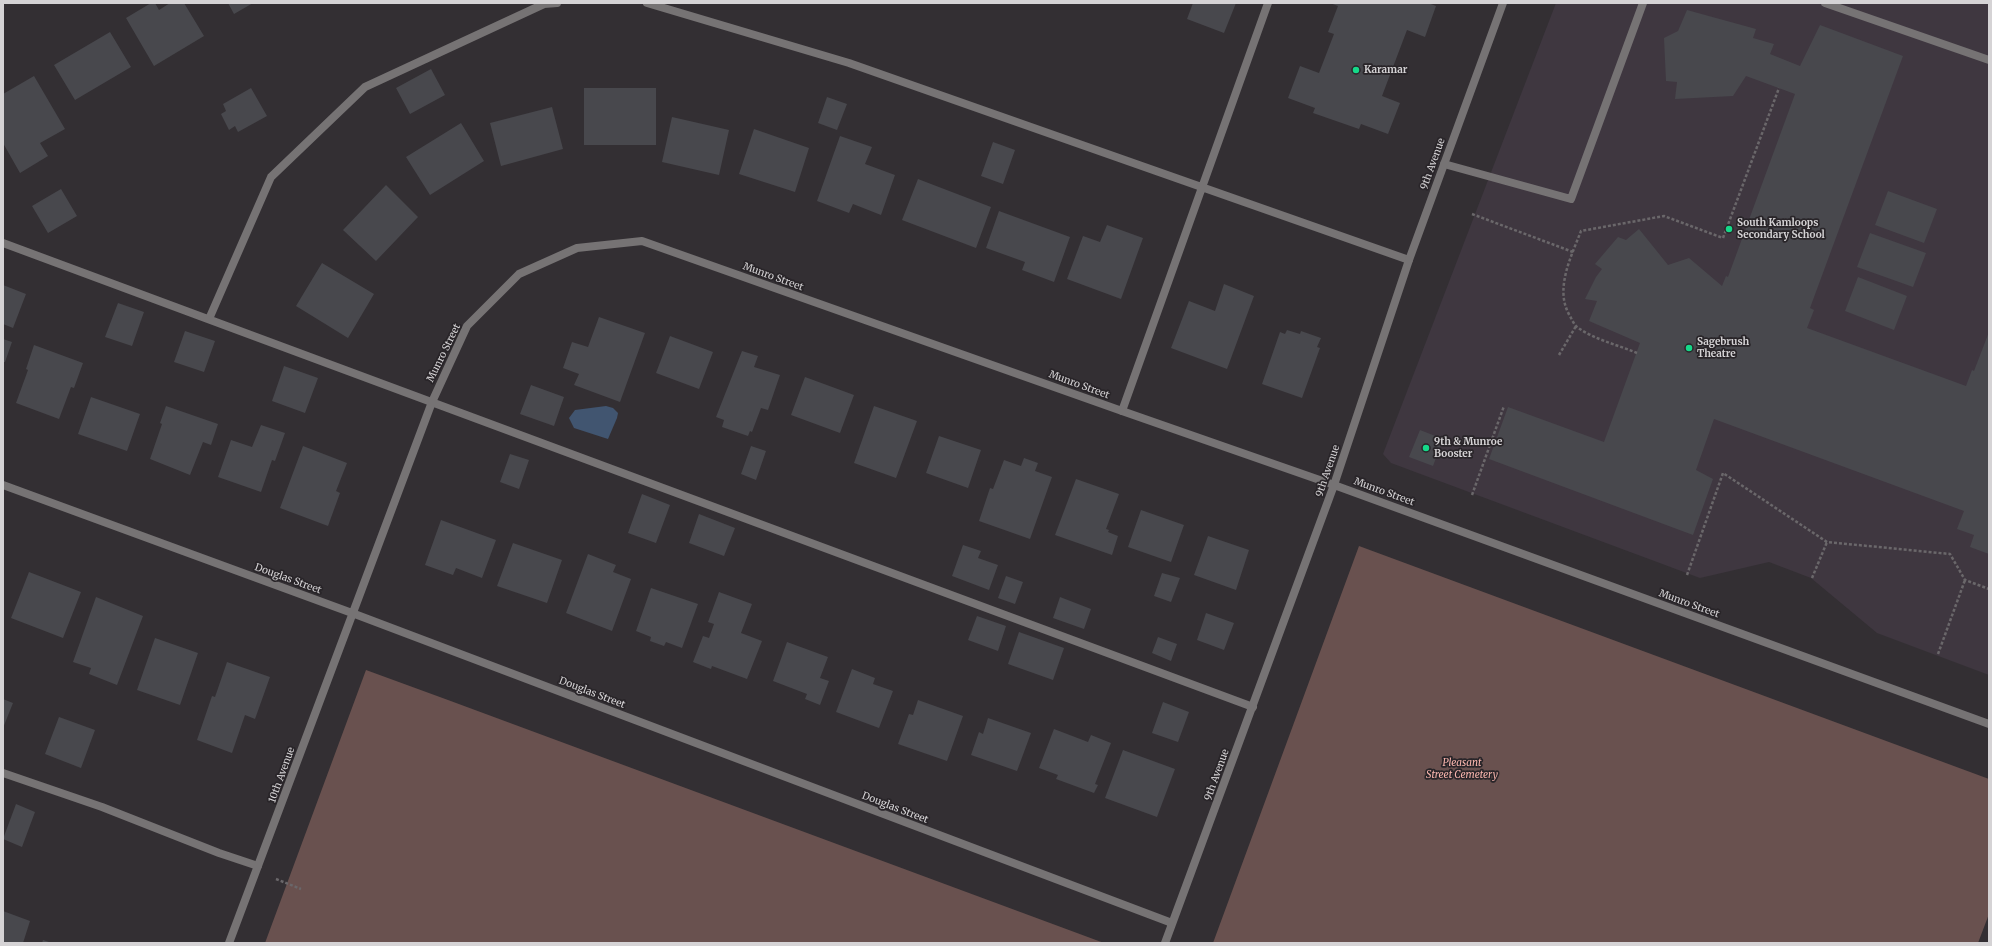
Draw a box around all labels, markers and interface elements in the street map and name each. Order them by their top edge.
place label: Karamar [1364,64,1407,76]
marker: Karamar [1351,65,1361,75]
street label: 9th Avenue [1418,137,1448,191]
place label: South Kamloops Secondary School [1737,217,1825,240]
marker: South Kamloops Secondary School [1724,224,1734,234]
street label: Munro Street [741,260,805,294]
street label: Munro Street [425,322,463,384]
place label: Sagebrush Theatre [1697,336,1749,360]
marker: Sagebrush Theatre [1684,343,1694,353]
street label: Munro Street [1047,368,1111,402]
place label: 9th & Munroe Booster [1434,436,1502,460]
marker: 9th & Munroe Booster [1421,443,1431,453]
street label: 9th Avenue [1314,444,1342,498]
street label: Munro Street [1352,475,1416,509]
street label: Douglas Street [253,561,323,597]
street label: Munro Street [1657,587,1721,621]
street label: Douglas Street [557,675,627,711]
street label: 10th Avenue [266,745,298,805]
street label: 9th Avenue [1202,748,1232,802]
park label: Pleasant Street Cemetery [1426,757,1498,780]
street label: Douglas Street [860,790,930,826]

